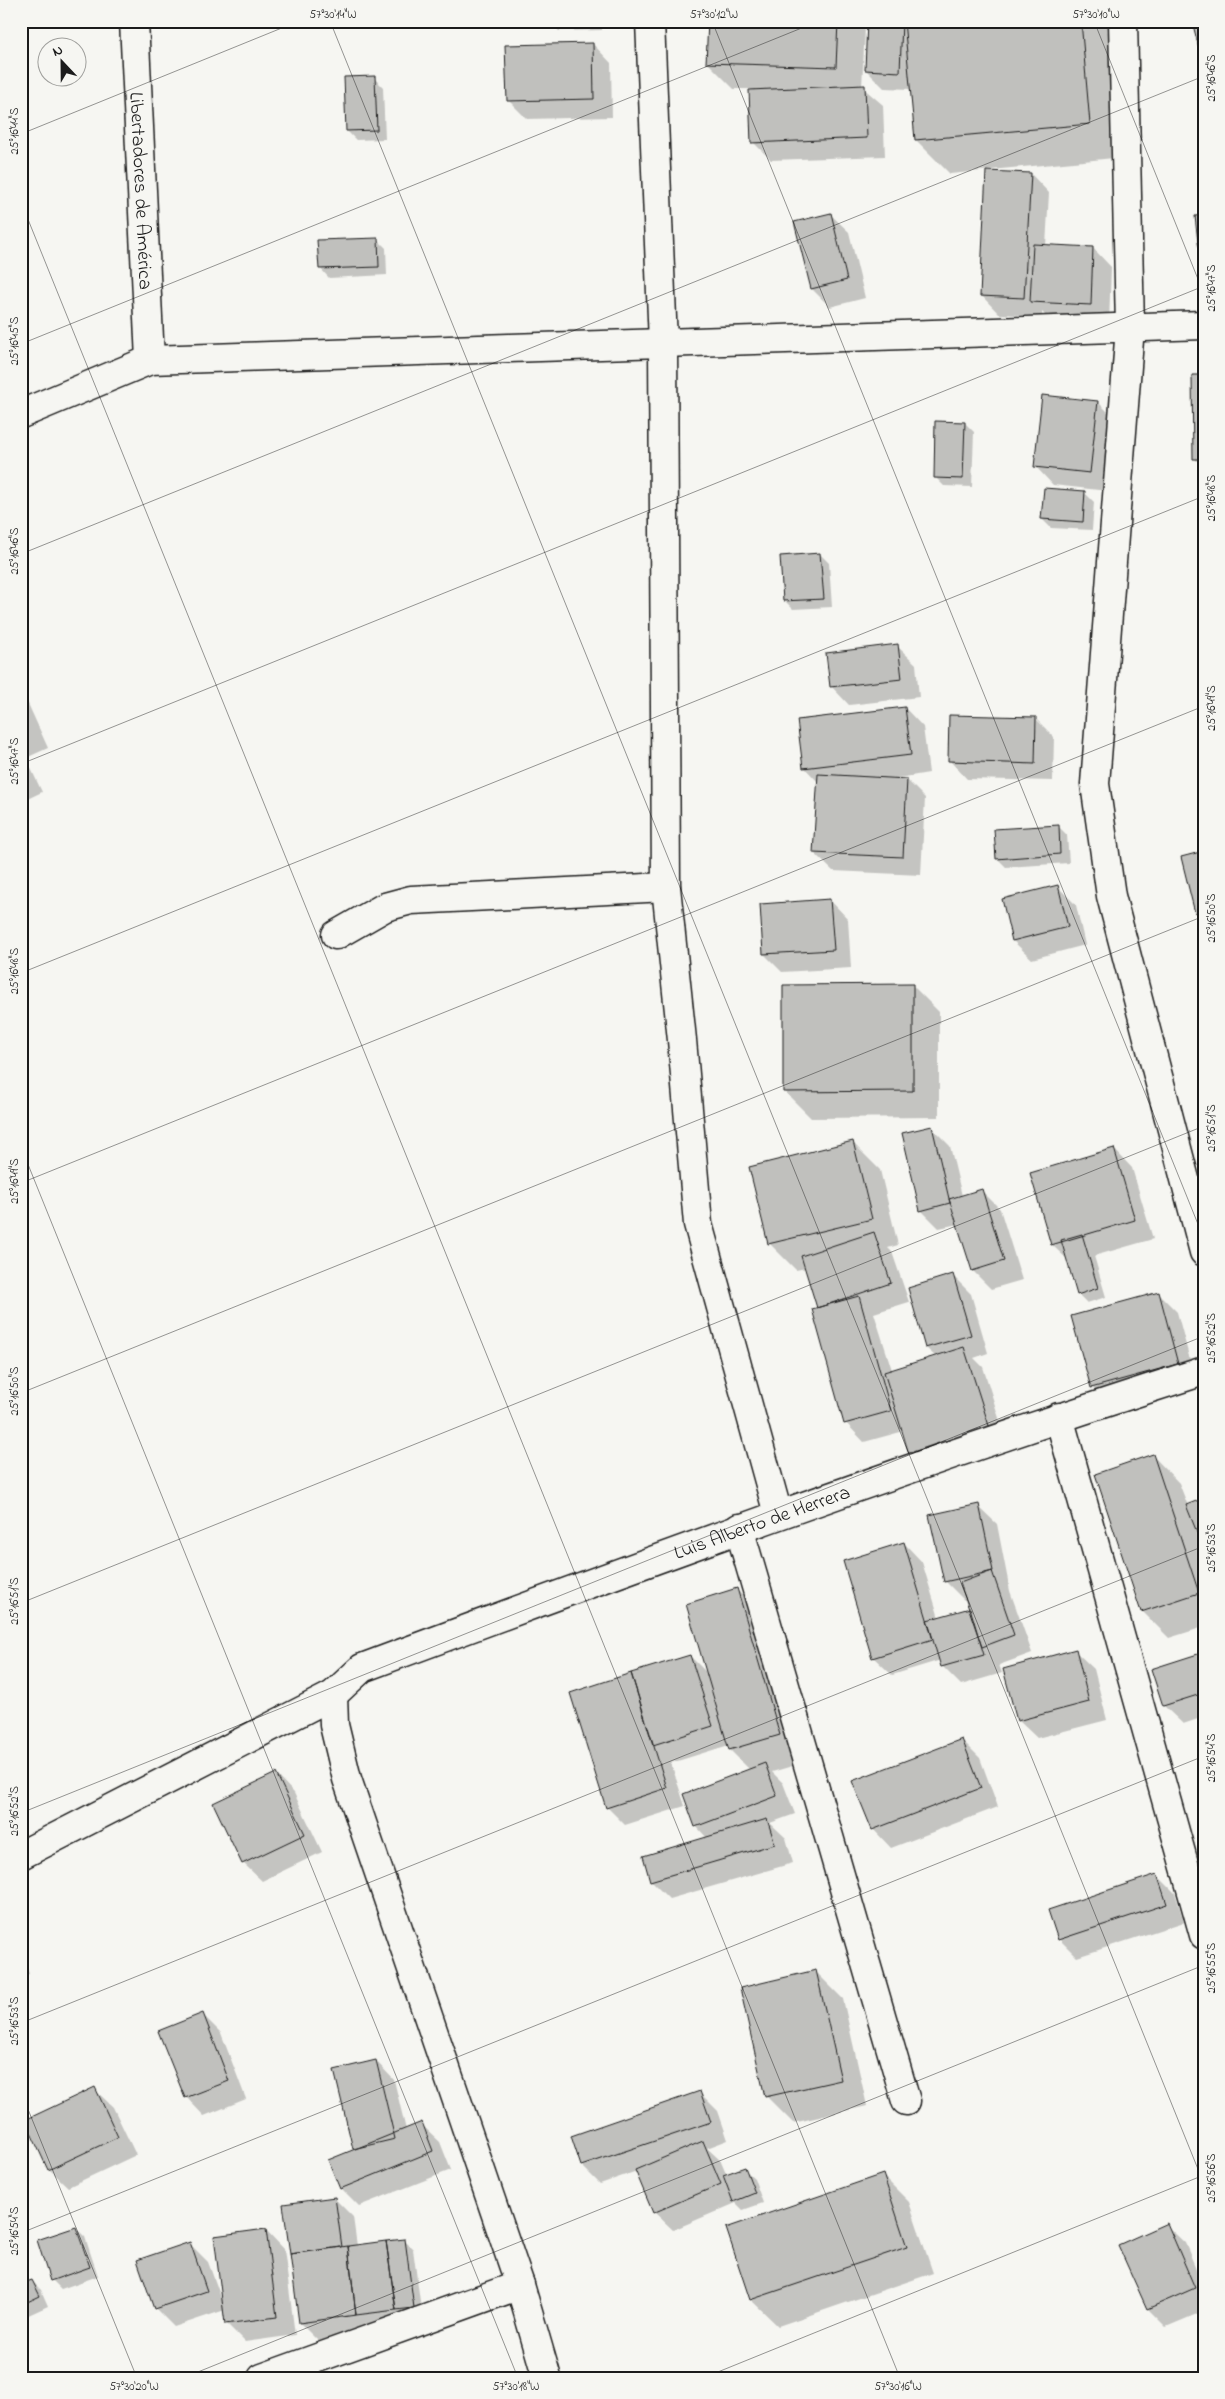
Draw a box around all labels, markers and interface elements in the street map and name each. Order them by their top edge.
text: 57°30'14"W [309,6,357,24]
text: 57°30'12"W [690,6,738,24]
text: 57°30'10"W [1072,6,1120,24]
north arrow [38,38,88,88]
text: N [49,40,66,63]
text: 25°16'46"S [1203,54,1221,102]
street label: Libertadores de América [120,91,159,290]
text: 25°16'44"S [6,107,24,154]
text: 25°16'47"S [1203,264,1221,311]
text: 25°16'45"S [6,316,24,365]
text: 25°16'48"S [1203,475,1221,521]
text: 25°16'46"S [6,527,24,575]
text: 25°16'49"S [1203,685,1221,731]
text: 25°16'47"S [6,737,24,784]
text: 25°16'50"S [1203,893,1221,942]
text: 25°16'48"S [6,948,24,994]
text: 25°16'51"S [1203,1104,1221,1152]
text: 25°16'49"S [6,1158,24,1204]
text: 25°16'52"S [1203,1313,1221,1363]
text: 25°16'50"S [6,1366,24,1415]
street label: Luis Alberto de Herrera [670,1479,855,1569]
text: 25°16'53"S [1203,1523,1221,1572]
text: 25°16'51"S [6,1577,24,1625]
text: 25°16'54"S [1203,1733,1221,1782]
text: 25°16'52"S [6,1786,24,1836]
text: 25°16'55"S [1203,1942,1221,1993]
text: 25°16'53"S [6,1996,24,2045]
text: 25°16'56"S [1203,2153,1221,2203]
text: 25°16'54"S [6,2206,24,2255]
text: 57°30'20"W [109,2378,159,2396]
text: 57°30'18"W [493,2378,539,2396]
text: 57°30'16"W [874,2378,922,2396]

